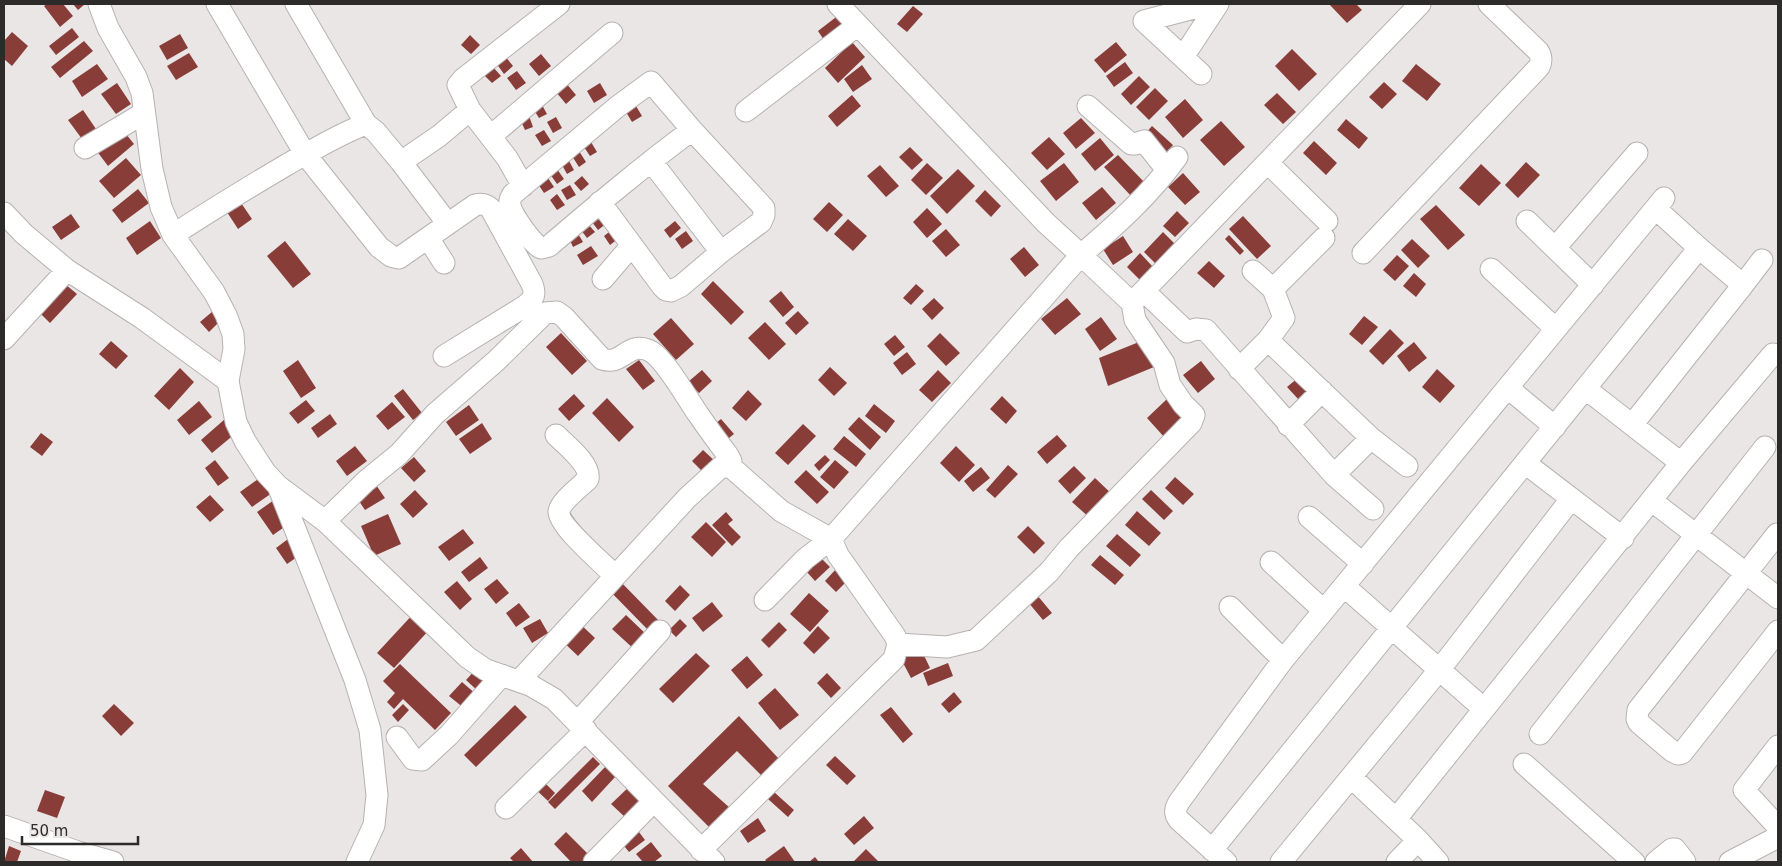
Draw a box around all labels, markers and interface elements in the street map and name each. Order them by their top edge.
scale bar [22,814,139,846]
text: 50 m [30,822,68,840]

